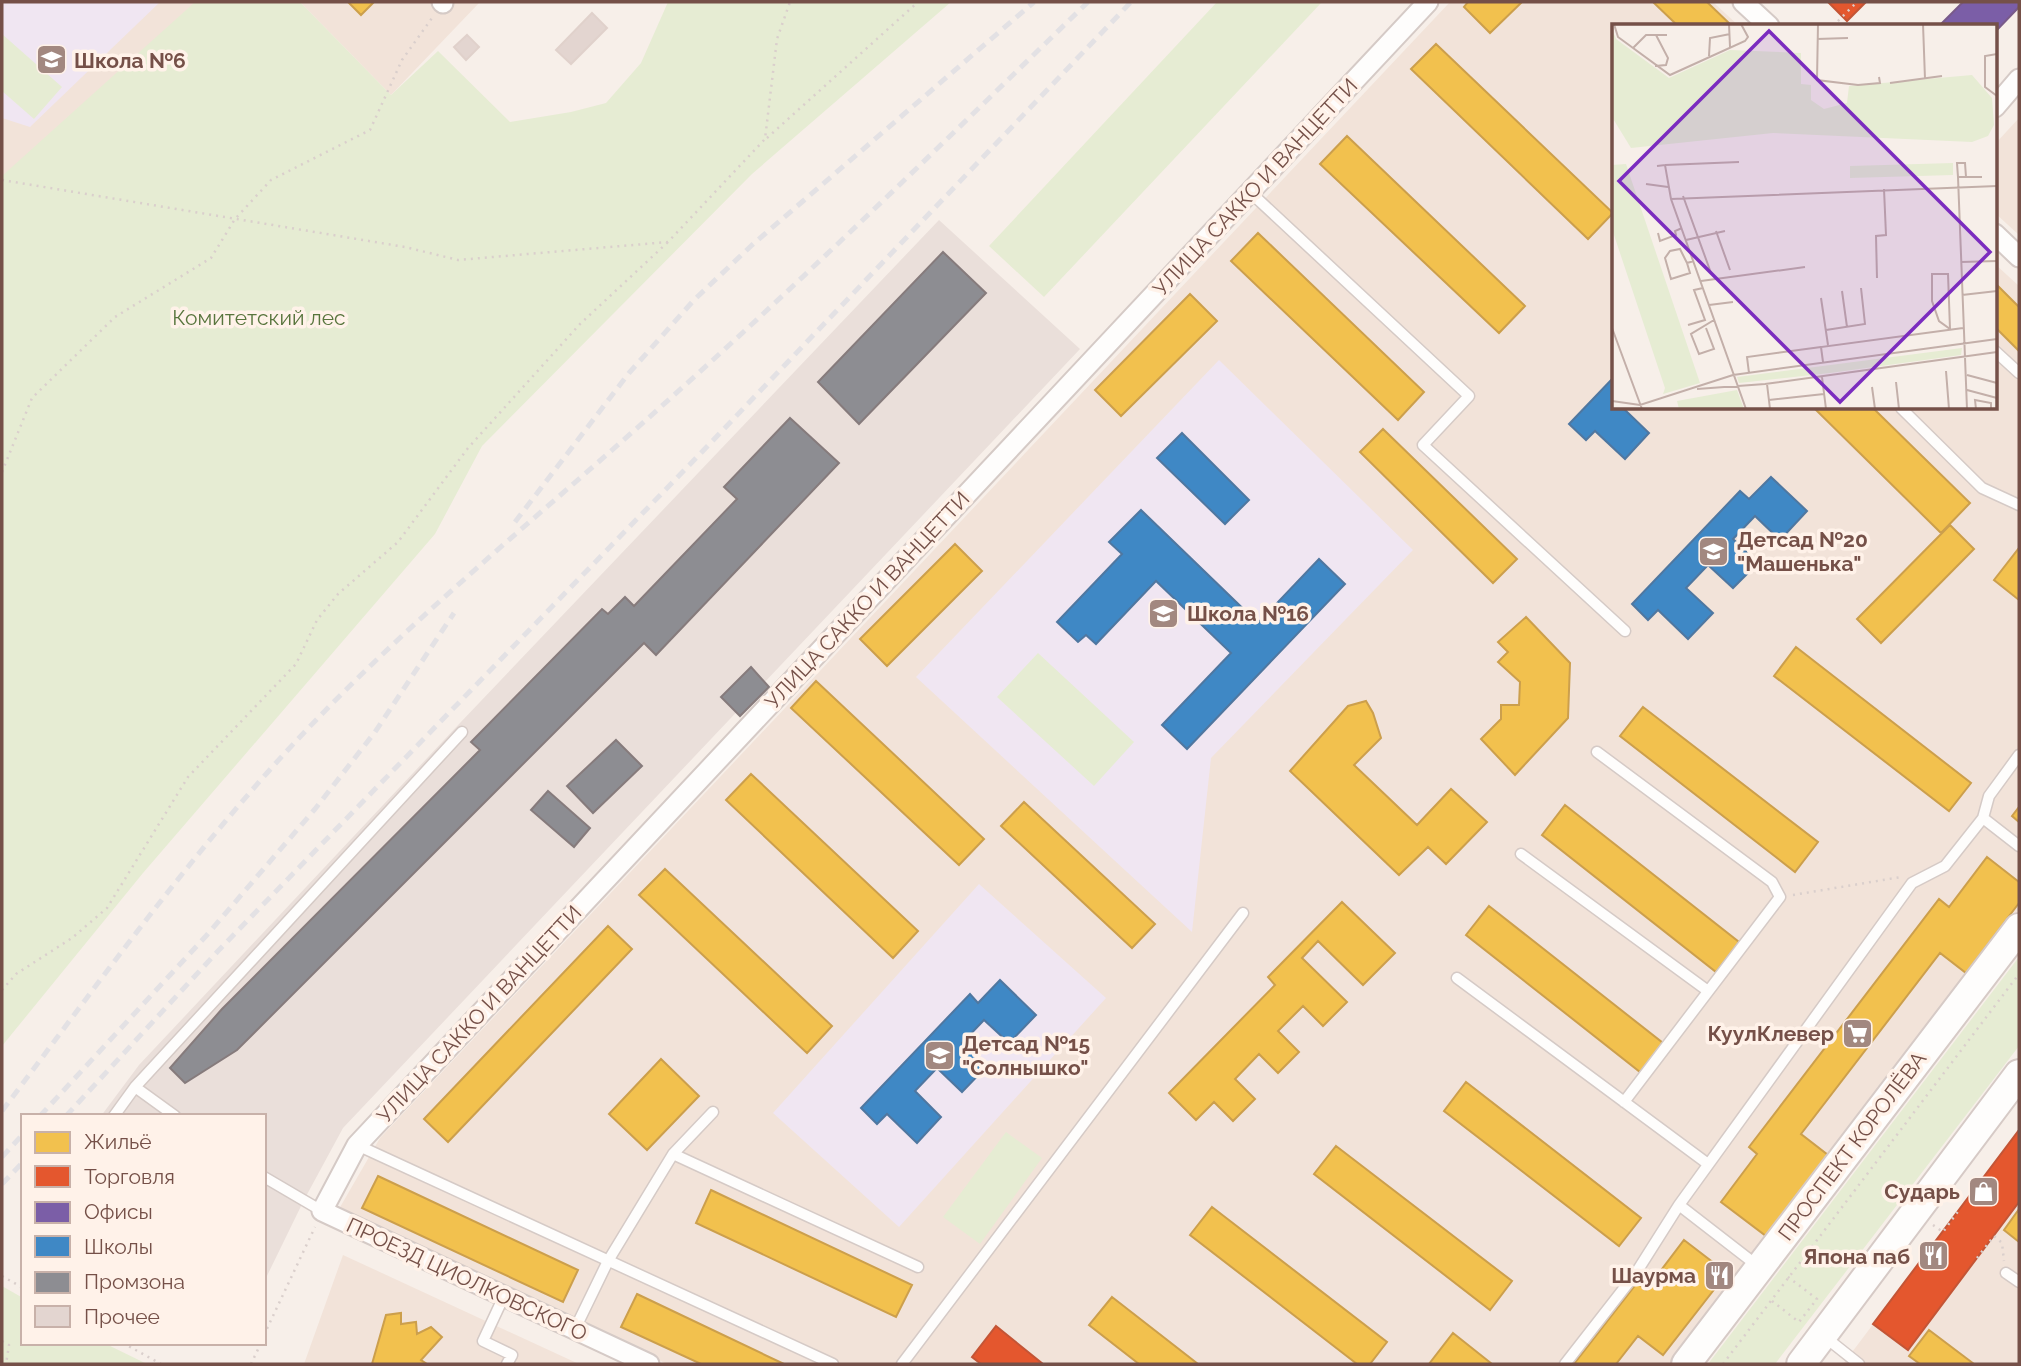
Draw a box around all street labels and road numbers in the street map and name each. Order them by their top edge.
street label: УЛИЦА САККО И ВАНЦЕТТИ [1148,73,1362,301]
street label: УЛИЦА САККО И ВАНЦЕТТИ [760,486,974,714]
street label: УЛИЦА САККО И ВАНЦЕТТИ [372,900,586,1128]
street label: ПРОСПЕКТ КОРОЛЁВА [1773,1047,1931,1245]
street label: ПРОЕЗД ЦИОЛКОВСКОГО [343,1212,591,1346]

